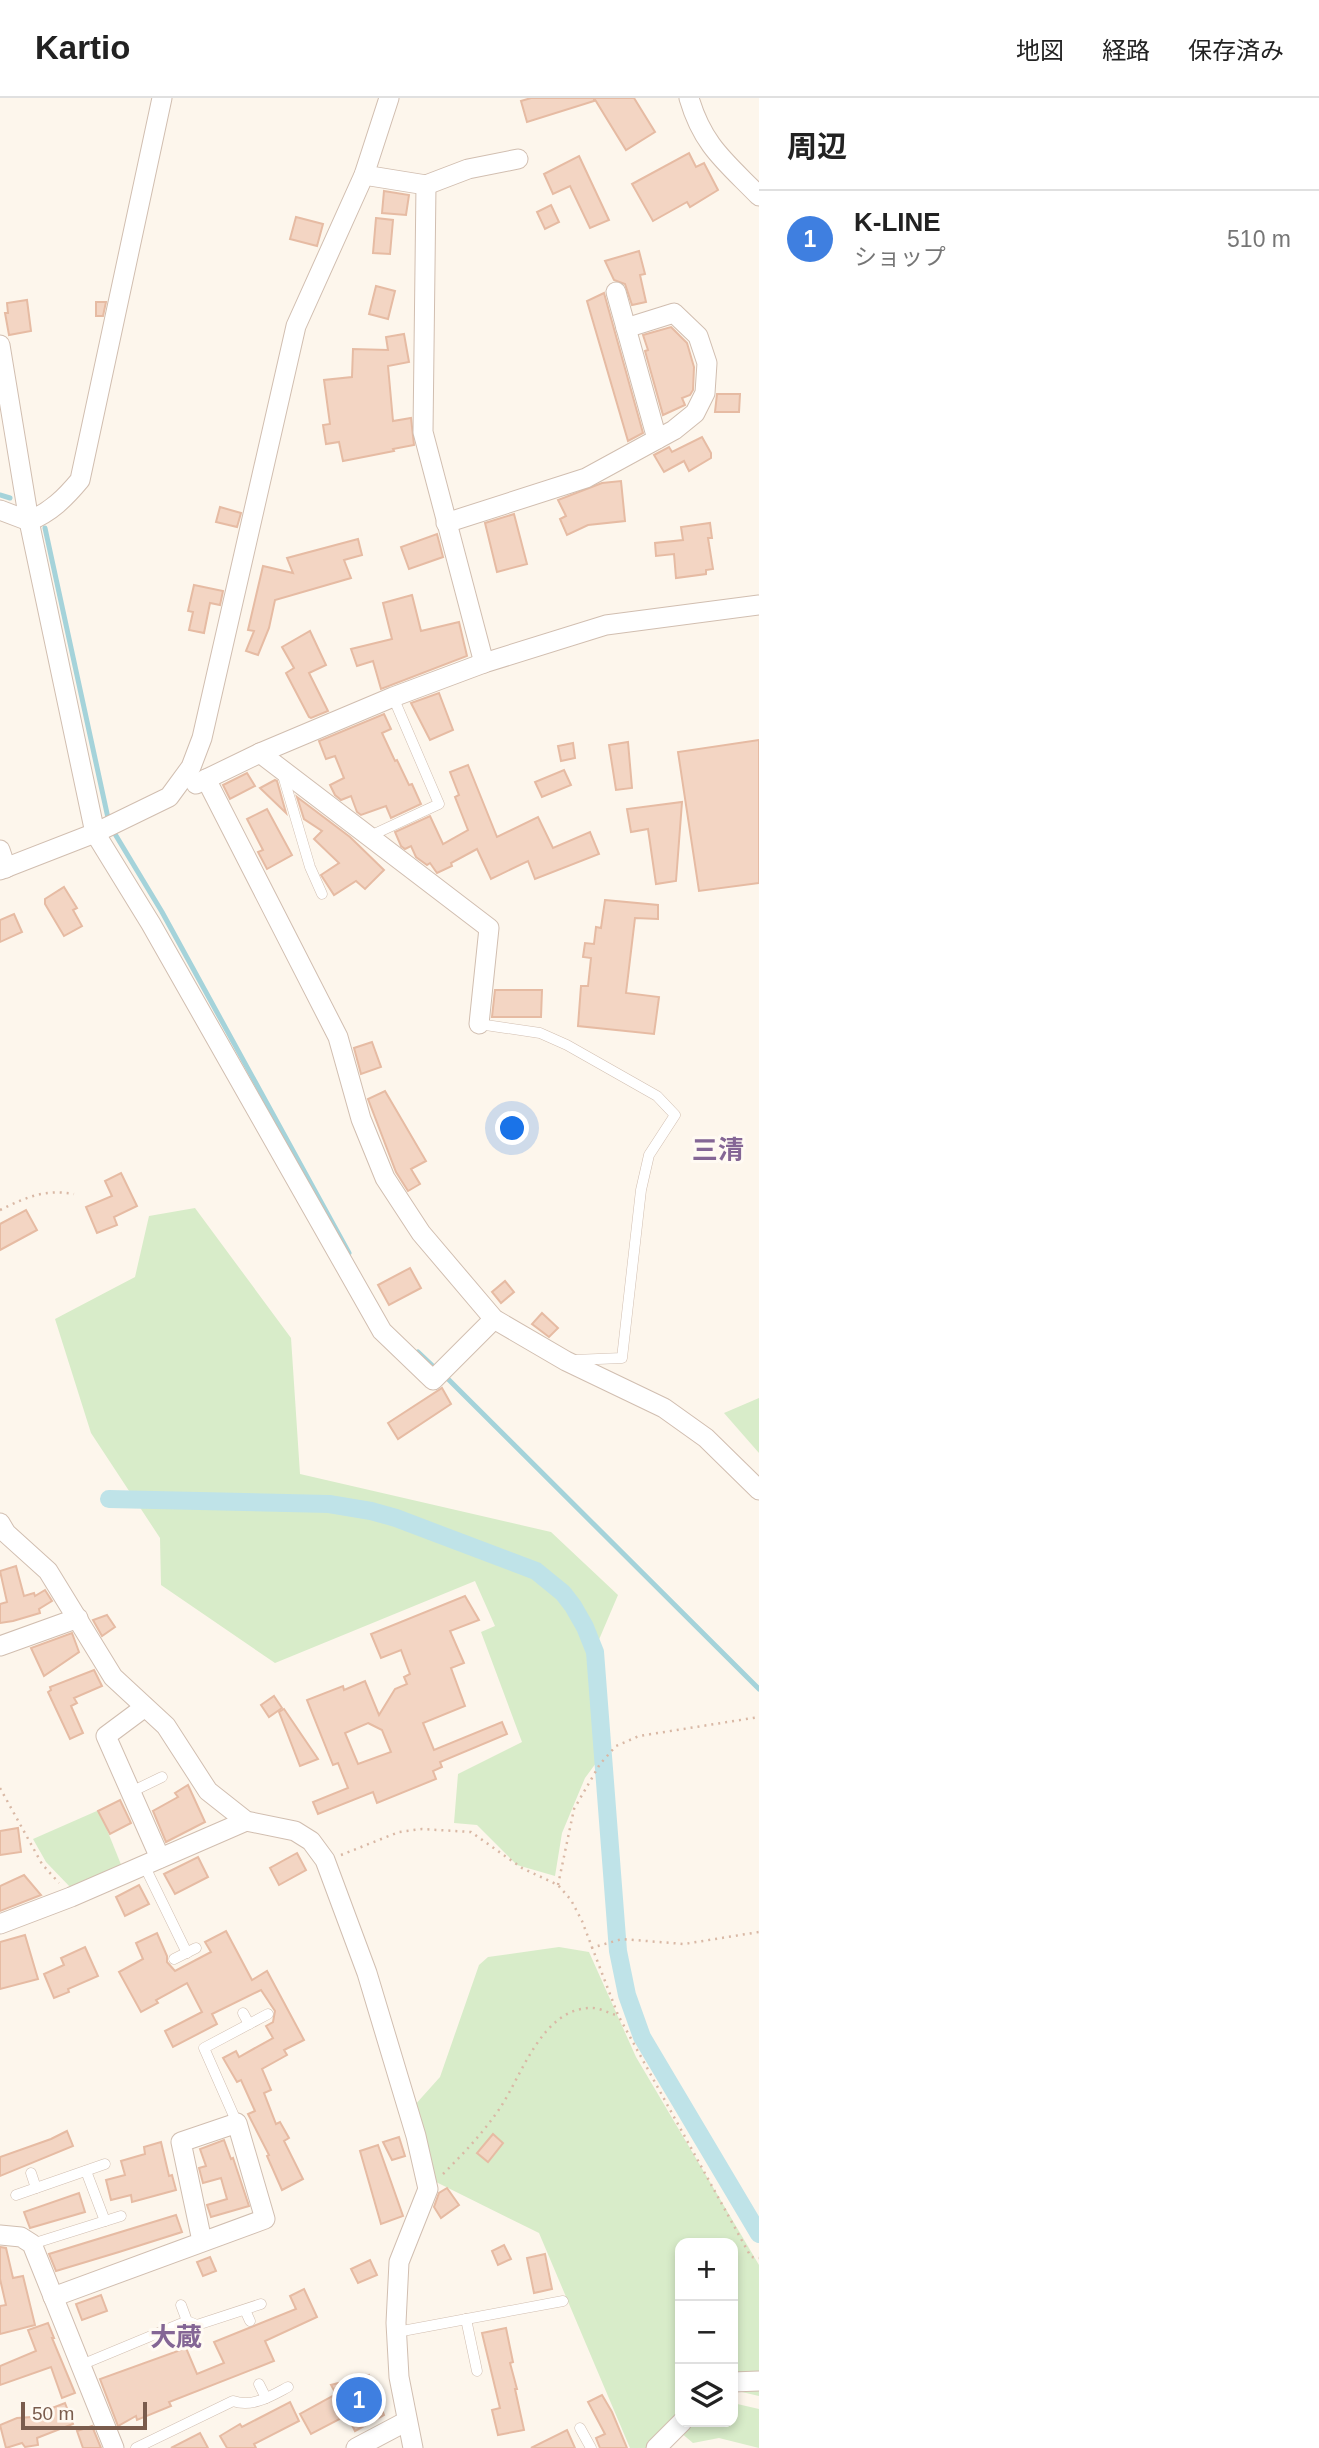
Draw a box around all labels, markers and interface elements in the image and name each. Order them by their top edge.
text: Kartio [35,29,130,66]
text: 地図 [1016,37,1064,64]
text: 経路 [1102,37,1150,64]
text: 保存済み [1188,37,1284,64]
text: 周辺 [787,130,847,163]
text: K-LINE [854,207,941,237]
text: 1 [804,226,816,252]
text: 510 m [1227,226,1291,252]
text: ショップ [854,244,946,270]
your location [495,1111,529,1145]
district label: 三清 [692,1135,744,1165]
map controls [675,2238,738,2427]
button: + [675,2238,738,2301]
button: − [675,2301,738,2364]
district label: 大蔵 [150,2322,202,2352]
button: layers [675,2364,738,2427]
pin: 1 [336,2374,382,2426]
scale bar [21,2399,147,2431]
text: 50 m [32,2403,74,2424]

